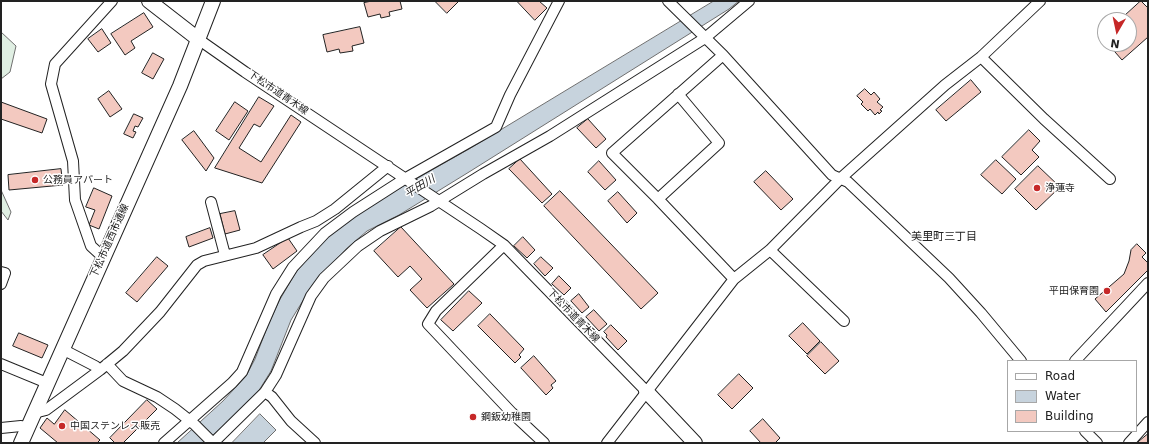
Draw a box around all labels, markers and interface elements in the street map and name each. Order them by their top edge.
north arrow [1097,12,1137,52]
text: N [1110,36,1121,50]
street label: 下松市道青木線 [246,68,310,118]
water label: 平田川 [402,173,438,201]
place label: 公務員アパート [43,174,113,186]
marker: 公務員アパート [30,175,40,185]
place label: 浄蓮寺 [1045,182,1075,194]
marker: 浄蓮寺 [1032,183,1042,193]
street label: 下松市道西市通線 [88,202,132,280]
district label: 美里町三丁目 [911,230,977,244]
place label: 平田保育園 [1049,285,1099,297]
marker: 平田保育園 [1102,286,1112,296]
street label: 下松市道青木線 [544,287,602,345]
legend [1007,360,1137,432]
text: Road [1045,369,1075,383]
text: Water [1045,389,1080,403]
text: Building [1045,409,1094,423]
place label: 鋼鈑幼稚園 [481,411,531,423]
marker: 鋼鈑幼稚園 [468,412,478,422]
place label: 中国ステンレス販売 [70,420,160,432]
marker: 中国ステンレス販売 [57,421,67,431]

